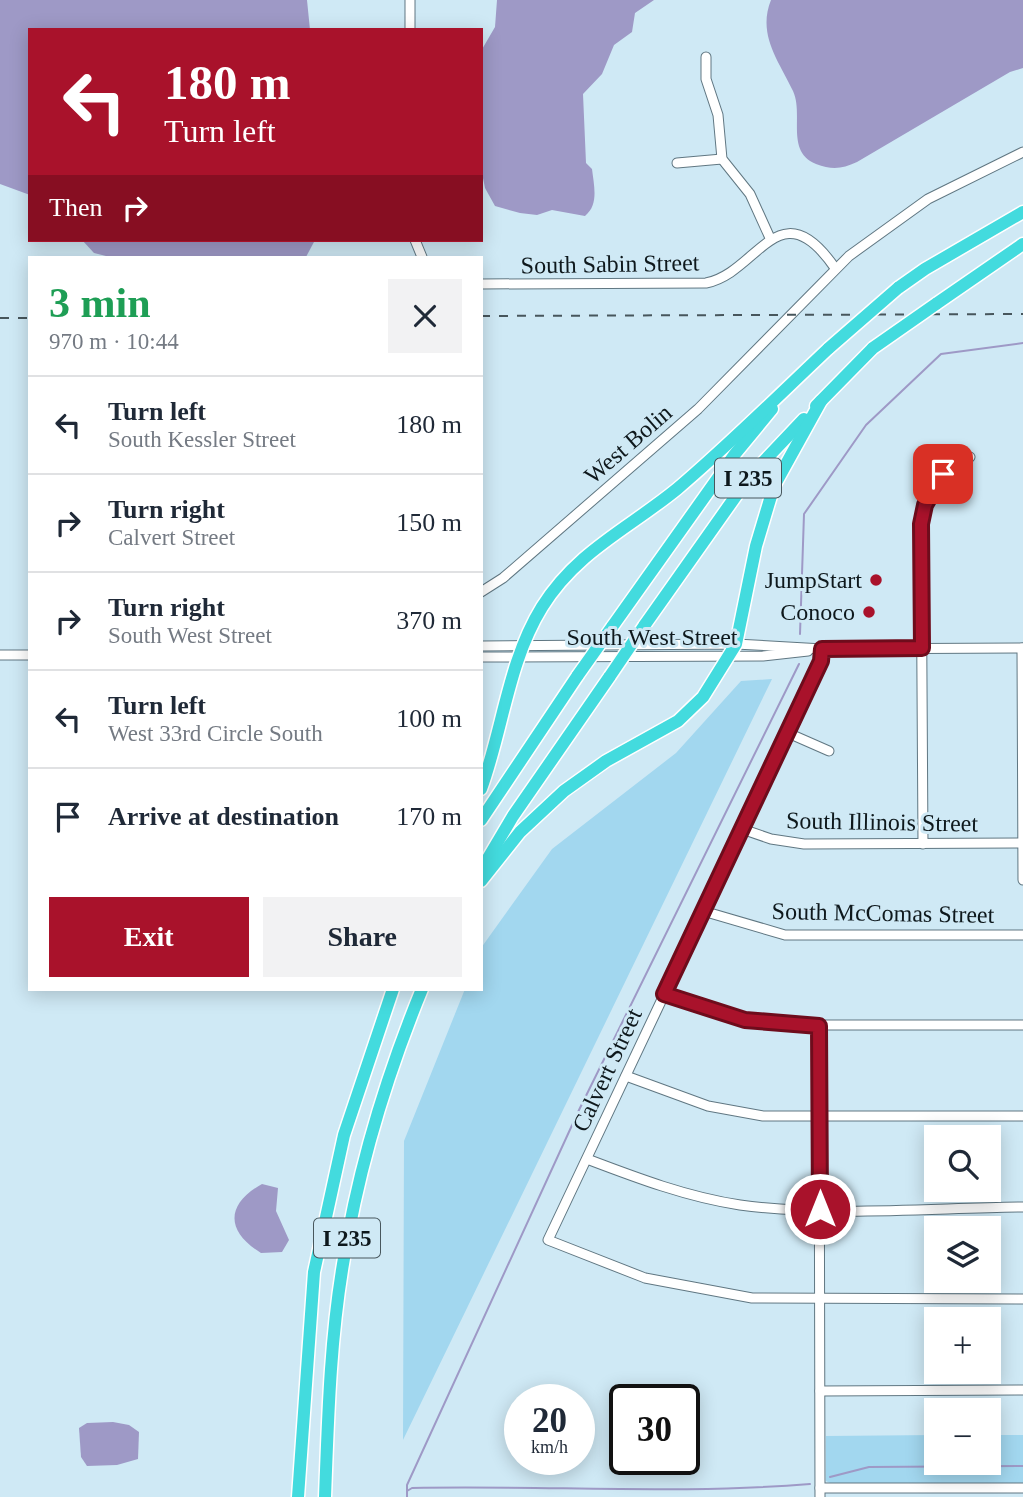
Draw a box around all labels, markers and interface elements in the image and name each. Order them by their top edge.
text: 180 m [164,55,291,110]
icon: left [49,56,140,147]
text: Turn left [164,113,276,149]
icon: right [116,189,154,227]
text: Then [49,193,102,222]
street label: South Sabin Street [520,249,700,279]
button: close [388,279,462,353]
text: 3 min [49,280,151,326]
text: 970 m · 10:44 [49,329,179,354]
text: Turn left [108,397,206,426]
street label: West Bolin [579,399,677,489]
icon: left [49,406,87,444]
text: 180 m [396,410,462,439]
text: South Kessler Street [108,427,296,452]
pin [913,444,973,504]
icon: arrive [924,455,962,493]
road number: I 235 [715,458,781,498]
text: Turn right [108,495,225,524]
icon: right [49,504,87,542]
text: 150 m [396,508,462,537]
text: Calvert Street [108,525,235,550]
place label: JumpStart [765,567,862,593]
marker: JumpStart [868,572,884,588]
text: Turn right [108,593,225,622]
place label: Conoco [780,599,855,625]
icon: right [49,602,87,640]
marker: Conoco [861,604,877,620]
text: 370 m [396,606,462,635]
text: South West Street [108,623,272,648]
street label: South West Street [567,624,738,650]
text: Turn left [108,691,206,720]
icon: left [49,700,87,738]
text: 100 m [396,704,462,733]
text: West 33rd Circle South [108,721,323,746]
icon: arrive [49,798,87,836]
text: Arrive at destination [108,802,339,831]
text: 170 m [396,802,462,831]
street label: South Illinois Street [786,807,979,837]
button: Exit [49,897,249,977]
button: Share [263,897,462,977]
street label: South McComas Street [771,898,995,928]
street label: Calvert Street [567,1004,647,1136]
map controls [924,1125,1001,1475]
button: search [924,1125,1001,1202]
position arrow [783,1172,857,1246]
button: layers [924,1216,1001,1293]
road number: I 235 [314,1218,380,1258]
button: + [924,1307,1001,1384]
speed limit sign: 30 [609,1384,700,1475]
button: − [924,1398,1001,1475]
text: 20 [532,1401,567,1440]
text: km/h [531,1437,568,1457]

